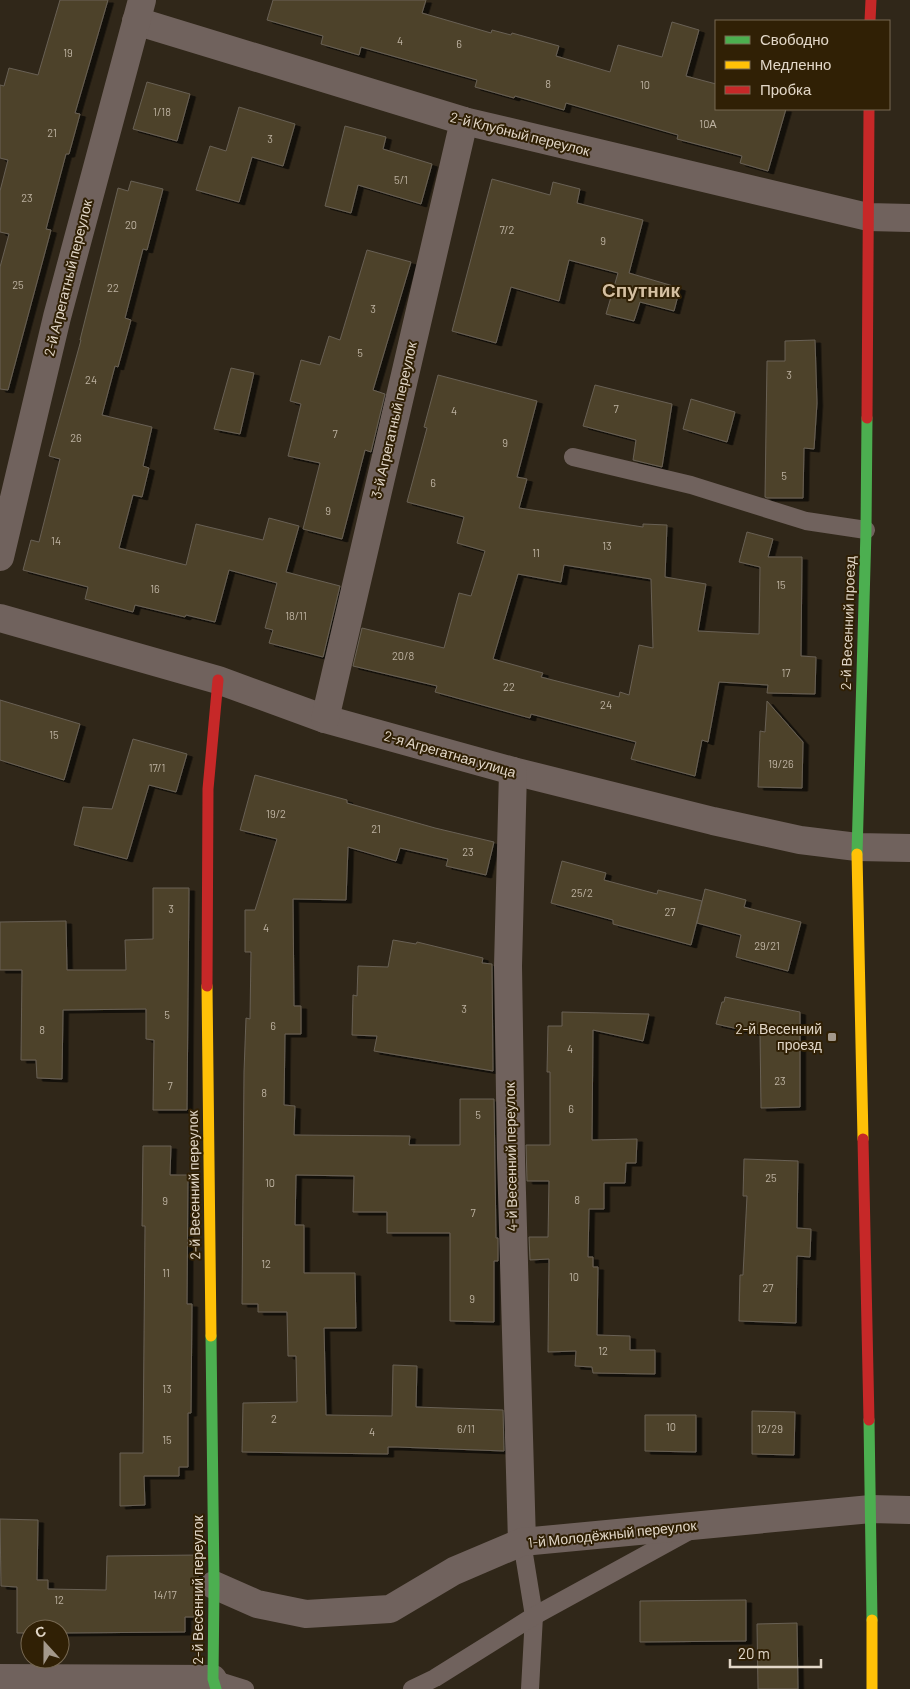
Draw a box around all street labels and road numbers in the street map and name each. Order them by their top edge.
street label: 2-й Клубный переулок [449,108,593,159]
street label: 2-й Агрегатный переулок [40,197,95,358]
street label: 3-й Агрегатный переулок [367,339,420,500]
street label: 2-й Весенний проезд [837,556,858,690]
street label: 2-я Агрегатная улица [382,727,518,781]
street label: 4-й Весенний переулок [501,1081,520,1232]
street label: 2-й Весенний переулок [184,1109,203,1260]
street label: 2-й Весенний переулок [189,1515,206,1665]
street label: 1-й Молодёжный переулок [527,1516,698,1551]

